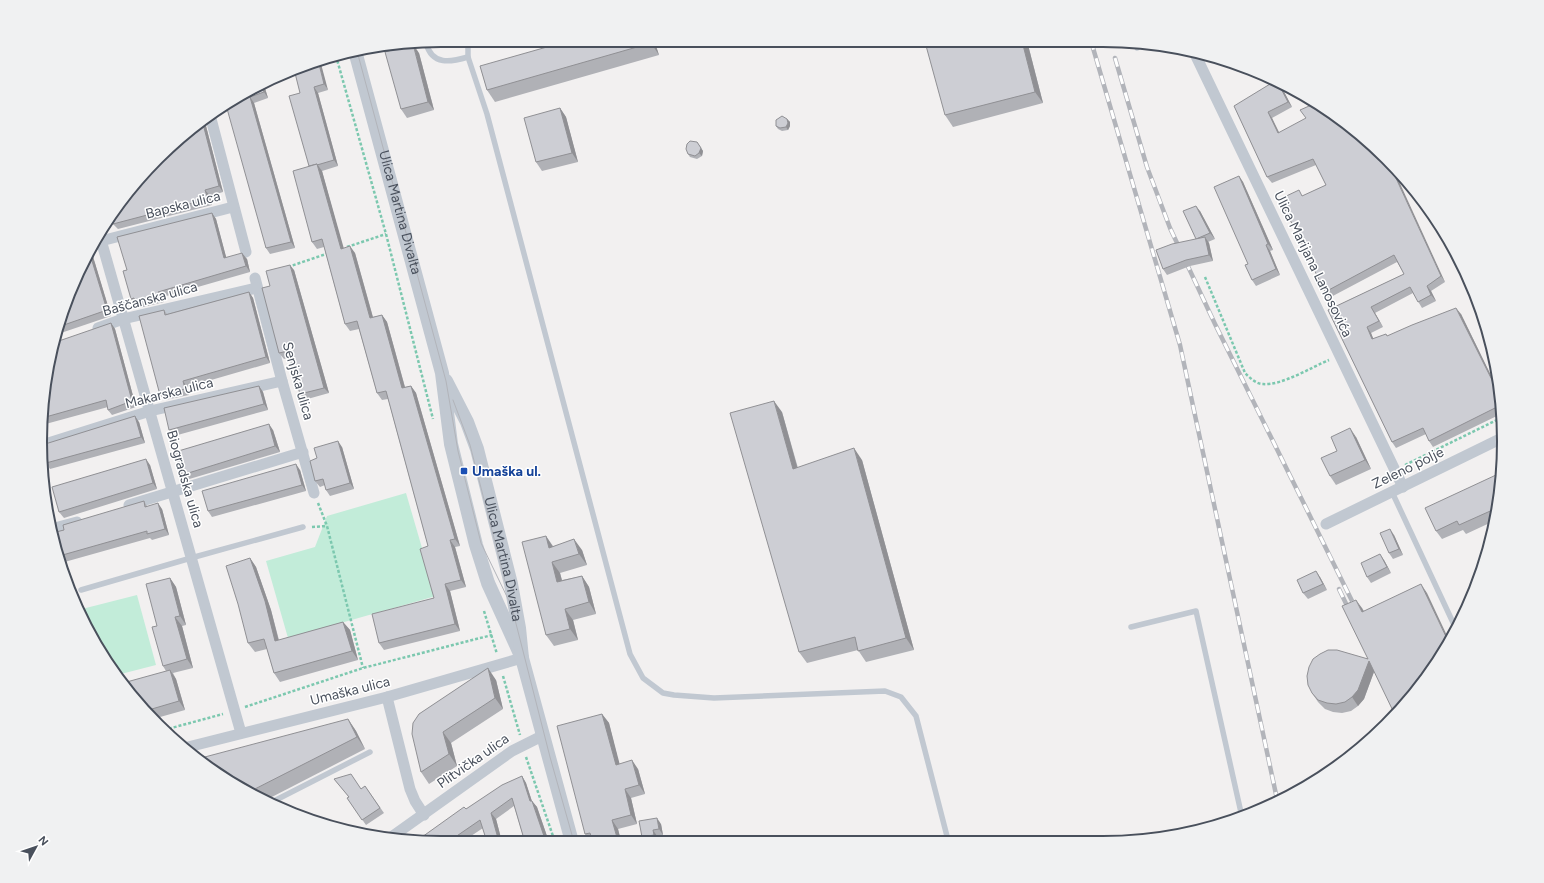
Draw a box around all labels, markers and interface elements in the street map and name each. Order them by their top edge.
street label: Ulica Martina Divalta [376,148,425,276]
street label: Bapska ulica [144,187,222,223]
street label: Ulica Marijana Lanosovića [1270,188,1356,340]
street label: Baščanska ulica [101,278,199,320]
street label: Senjska ulica [279,340,317,422]
street label: Makarska ulica [123,374,215,412]
street label: Biogradska ulica [163,428,207,530]
street label: Zeleno polje [1369,443,1447,493]
place label: Umaška ul. [472,463,541,480]
marker: Umaška ul. [459,466,469,476]
street label: Ulica Martina Divalta [481,495,526,623]
street label: Umaška ulica [308,673,392,709]
street label: Plitvička ulica [434,730,512,792]
north arrow [16,827,56,867]
text: N [36,833,51,848]

